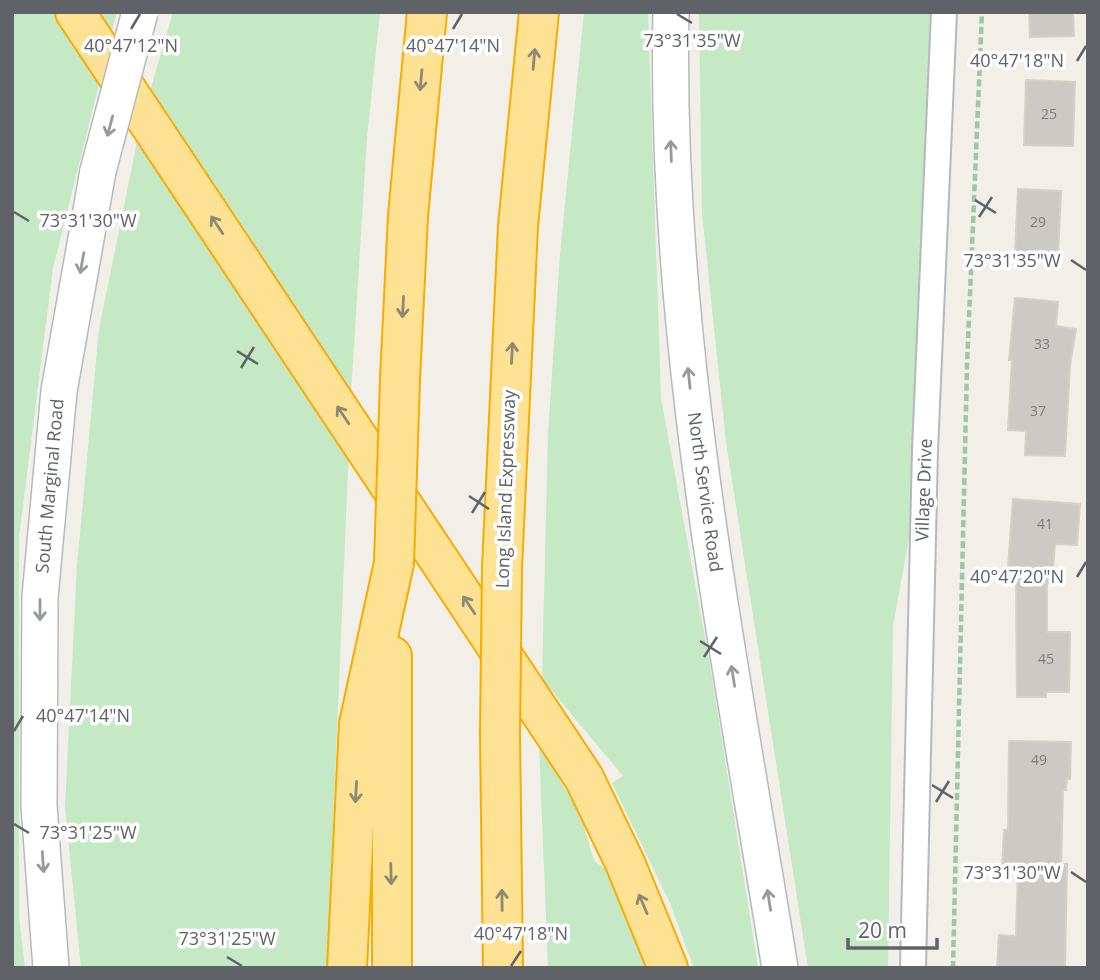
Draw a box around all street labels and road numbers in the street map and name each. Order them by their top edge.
street label: Long Island Expressway [490,388,520,589]
street label: South Marginal Road [29,398,69,574]
street label: North Service Road [683,410,729,573]
street label: Village Drive [909,438,937,542]

